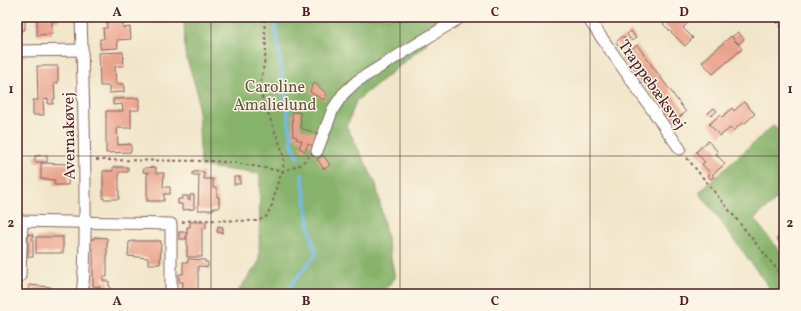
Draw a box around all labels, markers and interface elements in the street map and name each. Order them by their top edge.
text: A [112,4,122,22]
text: B [302,4,311,22]
text: C [491,4,499,22]
text: D [679,4,689,22]
street label: Trappebæksvej [612,36,690,134]
park label: Caroline Amalielund [234,77,316,117]
text: 1 [8,81,14,99]
text: 1 [787,81,793,99]
street label: Avernakøvej [58,92,82,180]
text: 2 [8,215,15,233]
text: 2 [787,215,794,233]
text: A [112,293,122,311]
text: B [302,293,311,311]
text: C [491,293,499,311]
text: D [679,293,689,311]

